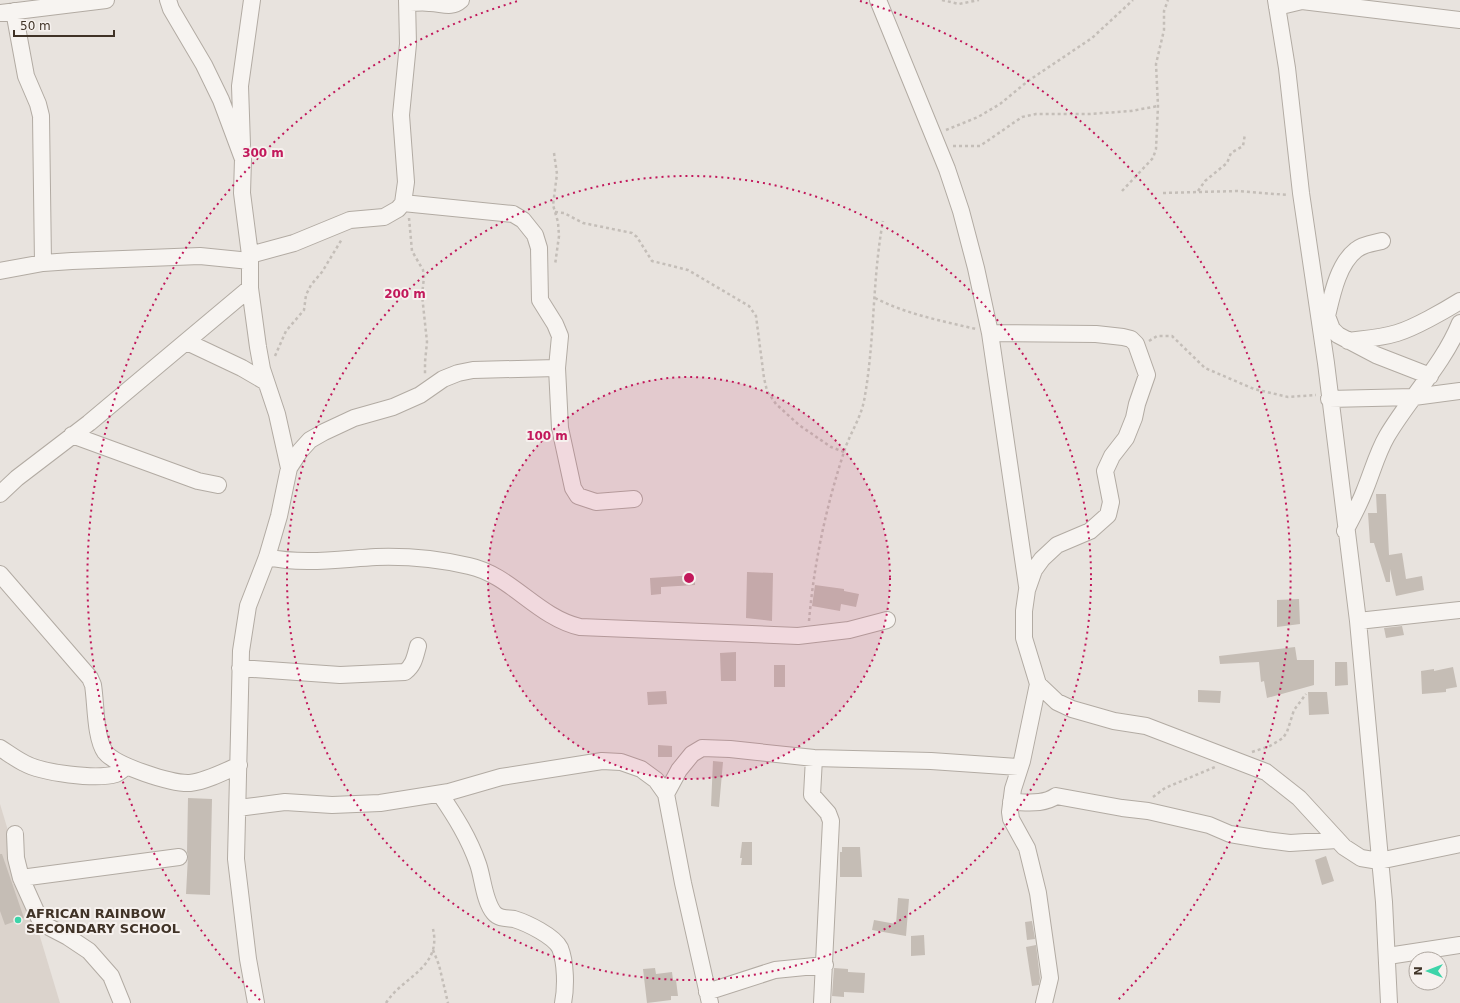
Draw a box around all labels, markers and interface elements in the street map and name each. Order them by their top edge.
scale bar [14,12,114,38]
text: 50 m [20,19,51,33]
text: 300 m [242,146,284,160]
text: 200 m [384,287,426,301]
text: 100 m [526,429,568,443]
centre of rings [682,571,696,585]
place label: AFRICAN RAINBOW SECONDARY SCHOOL [26,906,180,936]
marker: AFRICAN RAINBOW SECONDARY SCHOOL [13,915,23,925]
north arrow [1408,951,1448,991]
text: N [1412,966,1425,976]

